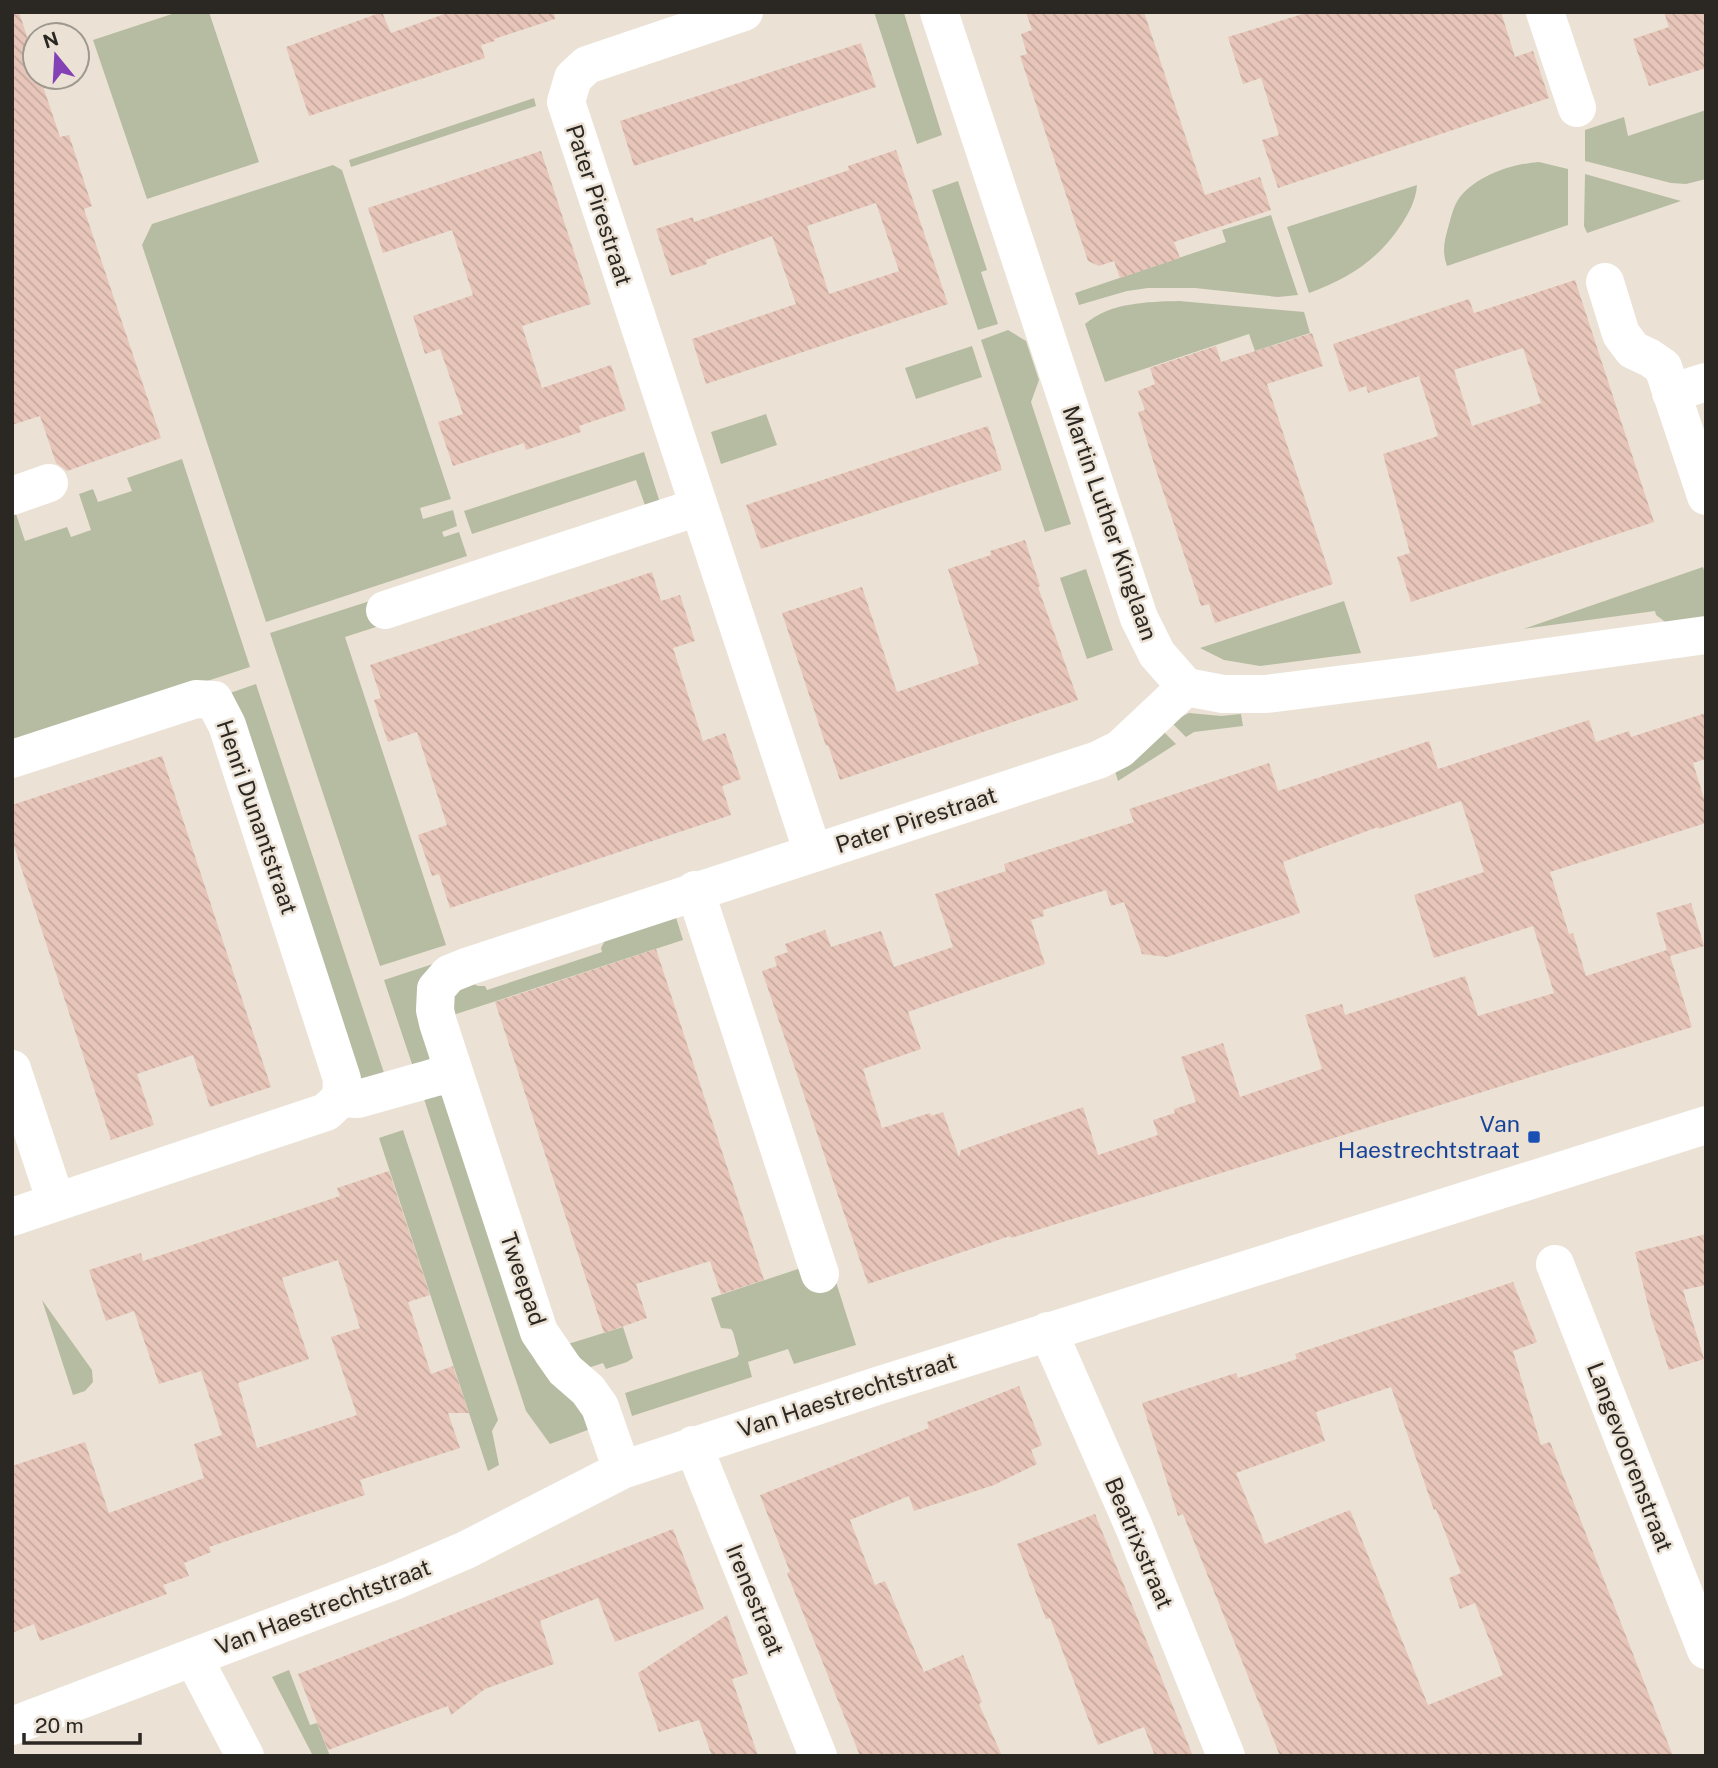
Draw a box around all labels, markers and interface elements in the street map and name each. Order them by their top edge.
north arrow [21,21,91,91]
text: N [40,27,61,53]
street label: Pater Pirestraat [561,121,638,289]
street label: Martin Luther Kinglaan [1058,402,1163,644]
street label: Henri Dunantstraat [212,716,303,918]
street label: Pater Pirestraat [832,781,1000,858]
place label: Van Haestrechtstraat [1338,1110,1520,1163]
marker: Van Haestrechtstraat [1526,1129,1542,1145]
street label: Tweepad [495,1229,552,1329]
street label: Van Haestrechtstraat [734,1346,960,1443]
street label: Langevoorenstraat [1582,1358,1679,1555]
street label: Beatrixstraat [1100,1473,1179,1612]
street label: Irenestraat [721,1540,790,1659]
street label: Van Haestrechtstraat [211,1553,434,1660]
scale bar [24,1702,140,1746]
text: 20 m [35,1713,84,1738]

